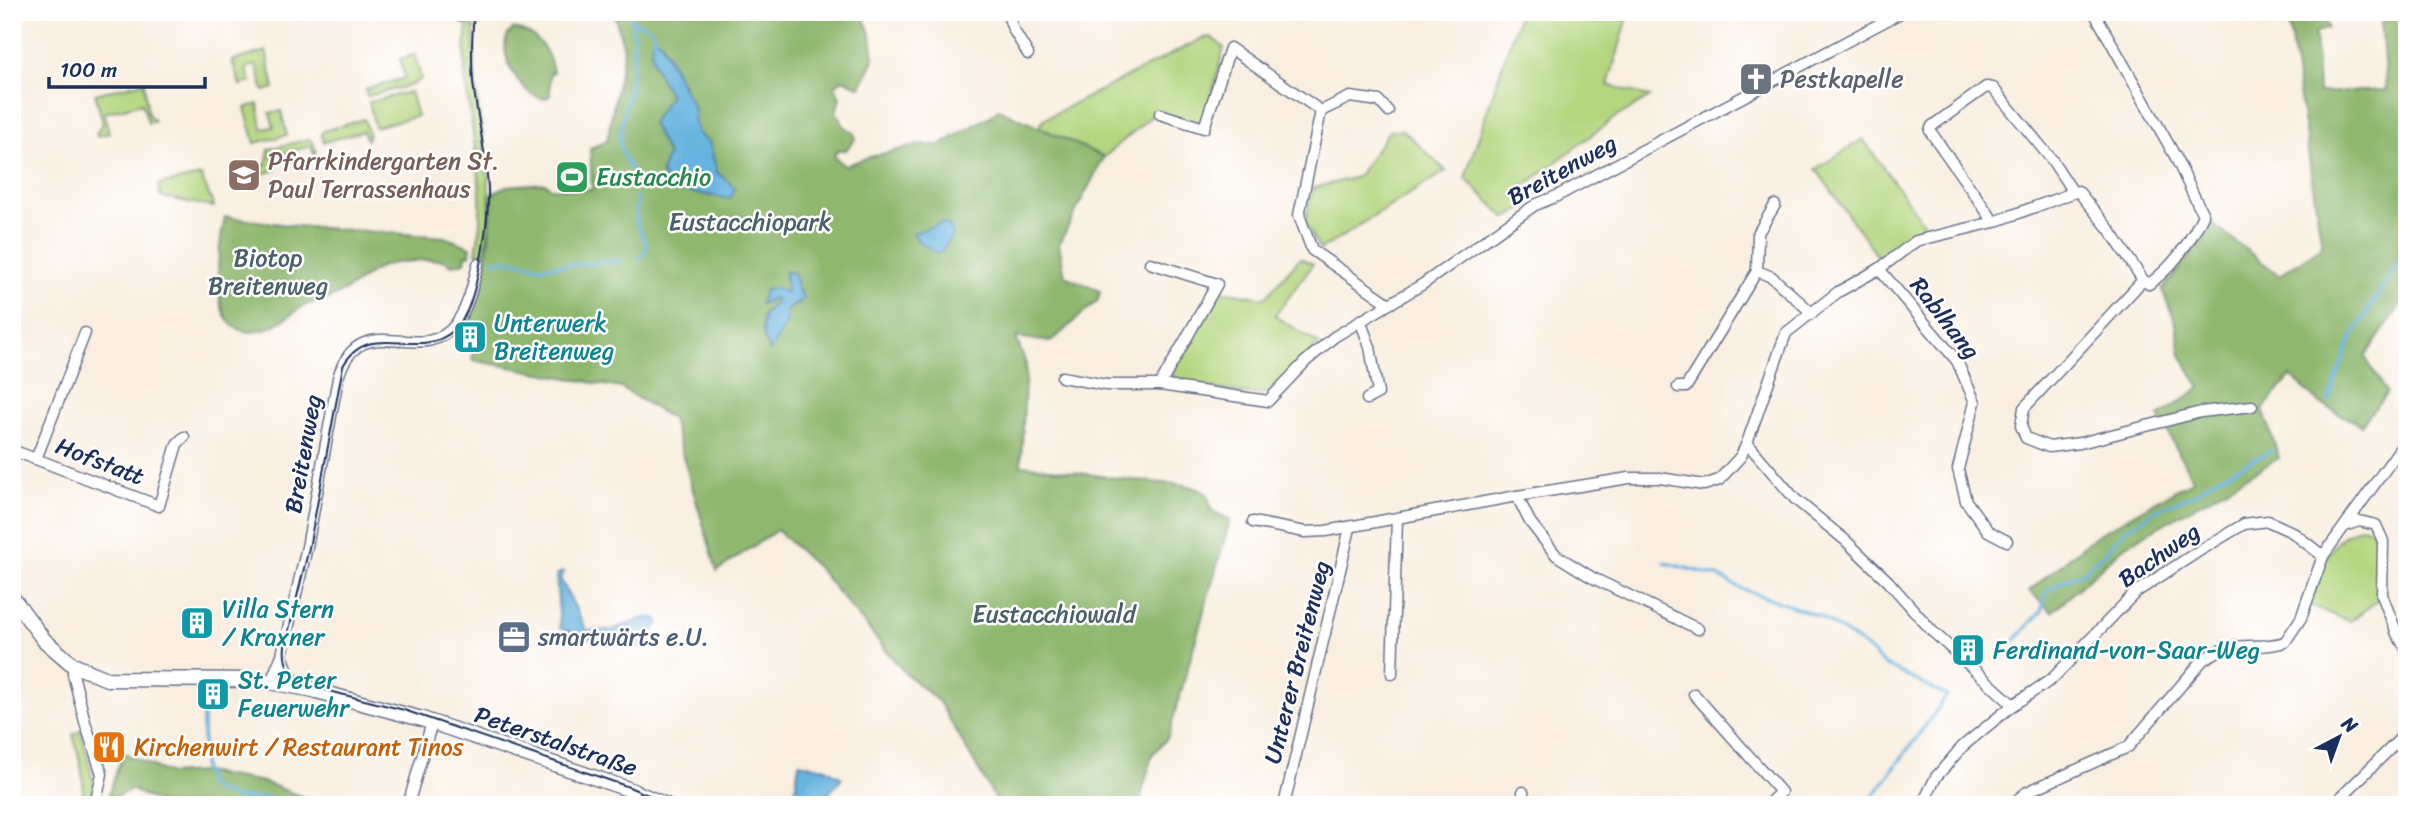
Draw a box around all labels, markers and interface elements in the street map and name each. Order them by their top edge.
scale bar [49,46,205,90]
text: 100 m [60,51,117,89]
place label: Pestkapelle [1780,58,1903,100]
church icon: Pestkapelle [1737,60,1775,98]
street label: Breitenweg [1499,123,1625,217]
place label: Pfarrkindergarten St. Paul Terrassenhaus [268,140,499,210]
school or university icon: Pfarrkindergarten St. Paul Terrassenhaus [225,156,263,194]
place label: Eustacchio [596,156,711,198]
sports icon: Eustacchio [553,158,591,196]
park label: Eustacchiopark [669,201,831,243]
park label: Biotop Breitenweg [208,237,328,307]
street label: Rablhang [1899,267,1991,369]
place label: Unterwerk Breitenweg [494,302,614,372]
building icon: Unterwerk Breitenweg [451,318,489,356]
street label: Breitenweg [272,391,334,517]
street label: Hofstatt [49,425,151,497]
street label: Bachweg [2109,511,2209,599]
street label: Unterer Breitenweg [1251,556,1343,768]
place label: Villa Stern / Kraxner [222,588,334,658]
park label: Eustacchiowald [972,593,1137,635]
building icon: Villa Stern / Kraxner [178,604,216,642]
place label: smartwärts e.U. [537,616,709,658]
office icon: smartwärts e.U. [495,618,533,656]
place label: Ferdinand-von-Saar-Weg [1993,629,2260,671]
building icon: Ferdinand-von-Saar-Weg [1949,631,1987,669]
place label: St. Peter Feuerwehr [238,659,351,729]
building icon: St. Peter Feuerwehr [194,675,232,713]
street label: Peterstalstraße [469,693,643,789]
north arrow [2304,702,2374,772]
text: N [2333,707,2366,742]
place label: Kirchenwirt / Restaurant Tinos [134,726,465,768]
restaurant icon: Kirchenwirt / Restaurant Tinos [90,728,128,766]

